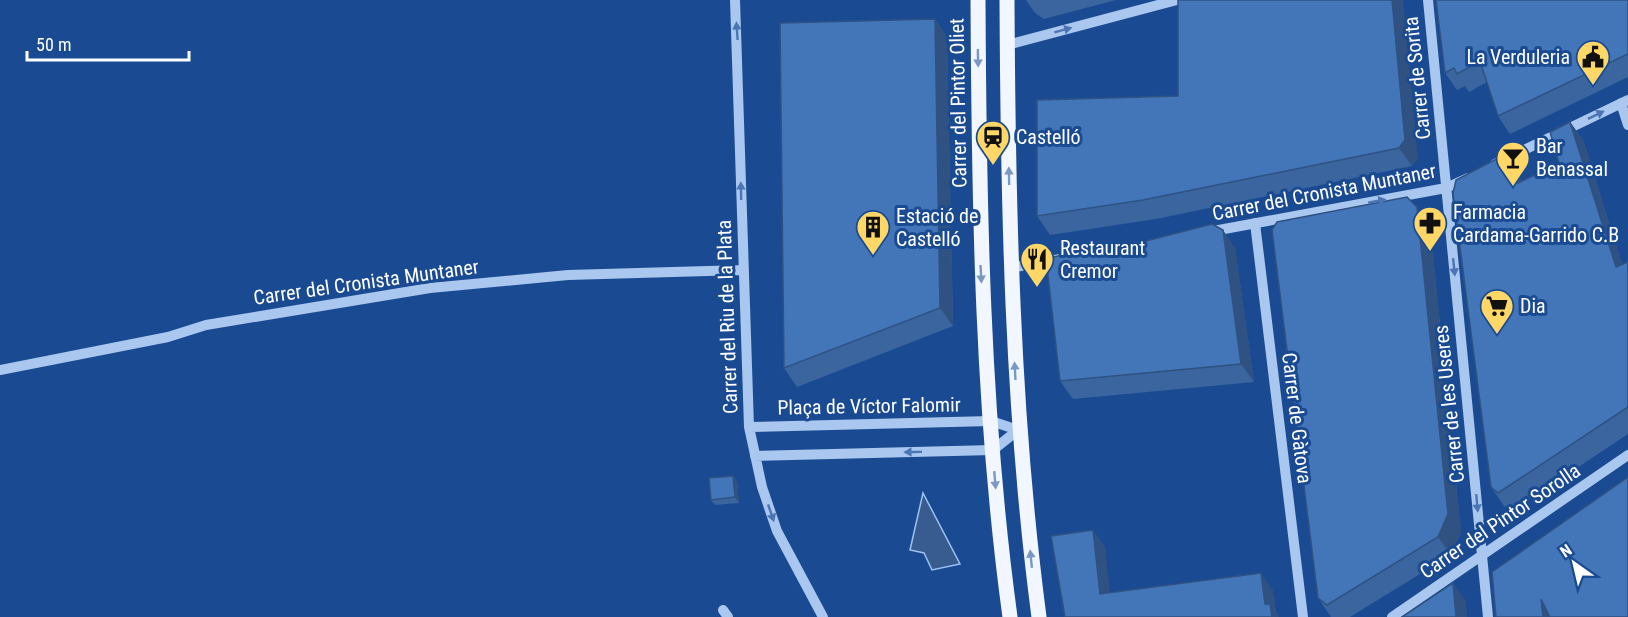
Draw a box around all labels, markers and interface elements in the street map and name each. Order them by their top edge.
street label: Carrer de Sorita [1399,15,1435,141]
street label: Carrer del Pintor Oliet [945,18,971,188]
one-way arrow [733,21,742,40]
scale bar [27,24,189,62]
one-way arrow [1054,25,1073,35]
text: 50 m [36,34,71,55]
public building icon: La Verduleria [1575,39,1611,86]
place label: La Verduleria [1466,45,1570,69]
one-way arrow [973,49,983,68]
one-way arrow [1588,111,1605,120]
station icon: Castelló [975,119,1011,166]
place label: Castelló [1016,125,1081,149]
place label: Bar Benassal [1536,134,1608,181]
bar icon: Bar Benassal [1495,140,1531,187]
street label: Carrer del Cronista Muntaner [1210,159,1438,225]
one-way arrow [1004,167,1013,186]
one-way arrow [737,181,746,200]
one-way arrow [1368,196,1387,205]
place label: Farmacia Cardama-Garrido C.B [1453,200,1619,247]
place label: Estació de Castelló [896,204,978,251]
pharmacy icon: Farmacia Cardama-Garrido C.B [1412,205,1448,252]
building icon: Estació de Castelló [855,209,891,256]
street label: Carrer del Riu de la Plata [712,219,742,415]
place label: Restaurant Cremor [1060,236,1145,283]
restaurant icon: Restaurant Cremor [1019,241,1055,288]
street label: Carrer del Cronista Muntaner [252,254,480,310]
one-way arrow [1449,258,1459,277]
one-way arrow [976,265,985,284]
supermarket icon: Dia [1479,288,1515,335]
place label: Dia [1520,294,1546,318]
street label: Carrer de les Useres [1429,324,1469,484]
street label: Carrer de Gàtova [1277,351,1317,485]
one-way arrow [1010,362,1019,381]
street label: Plaça de Víctor Falomir [777,392,961,420]
one-way arrow [904,447,923,457]
street label: Carrer del Pintor Sorolla [1415,458,1585,584]
one-way arrow [991,470,1000,489]
one-way arrow [1472,493,1482,512]
one-way arrow [766,504,776,522]
north arrow [1544,533,1604,593]
text: N [1557,540,1575,562]
one-way arrow [1026,549,1036,568]

